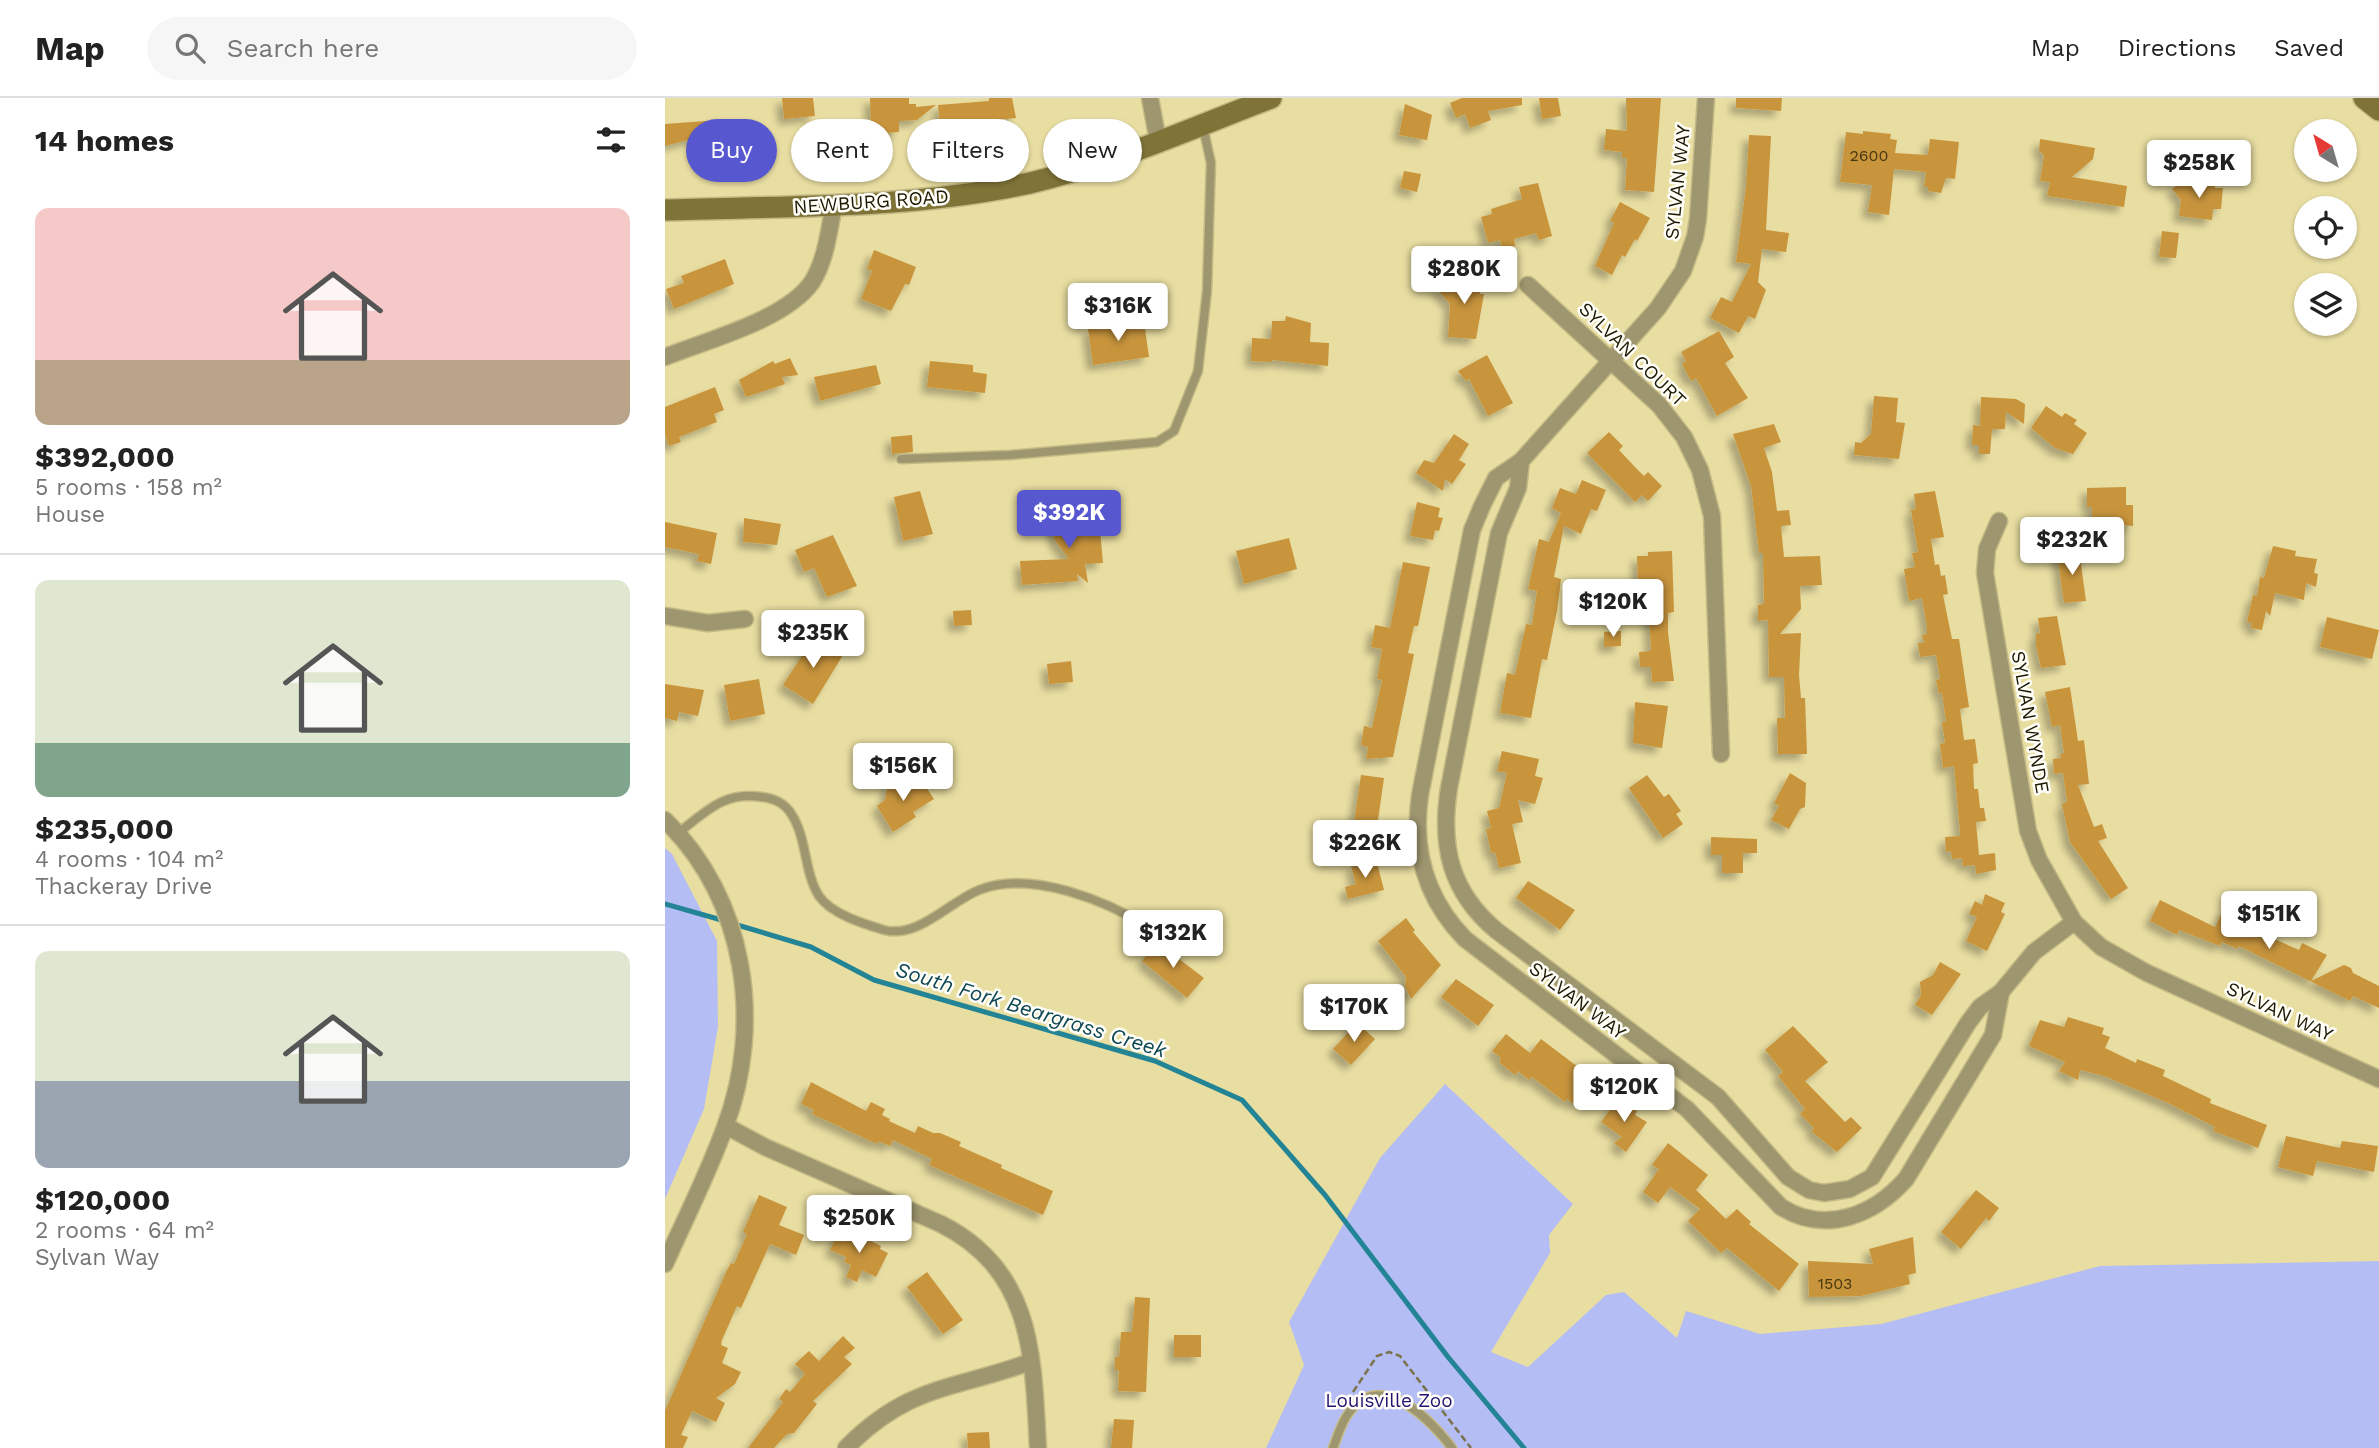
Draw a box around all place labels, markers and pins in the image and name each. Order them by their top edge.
pin: $258K [2150,140,2248,200]
pin: $280K [1415,246,1513,306]
pin: $316K [1069,284,1167,343]
pin: $392K [1020,490,1118,550]
pin: $232K [2023,518,2121,577]
pin: $120K [1564,580,1662,639]
pin: $235K [764,610,862,670]
pin: $156K [854,744,952,803]
pin: $226K [1316,820,1414,880]
pin: $151K [2220,892,2318,951]
pin: $132K [1124,910,1222,970]
pin: $170K [1305,984,1403,1044]
pin: $120K [1575,1065,1673,1124]
pin: $250K [810,1196,908,1255]

